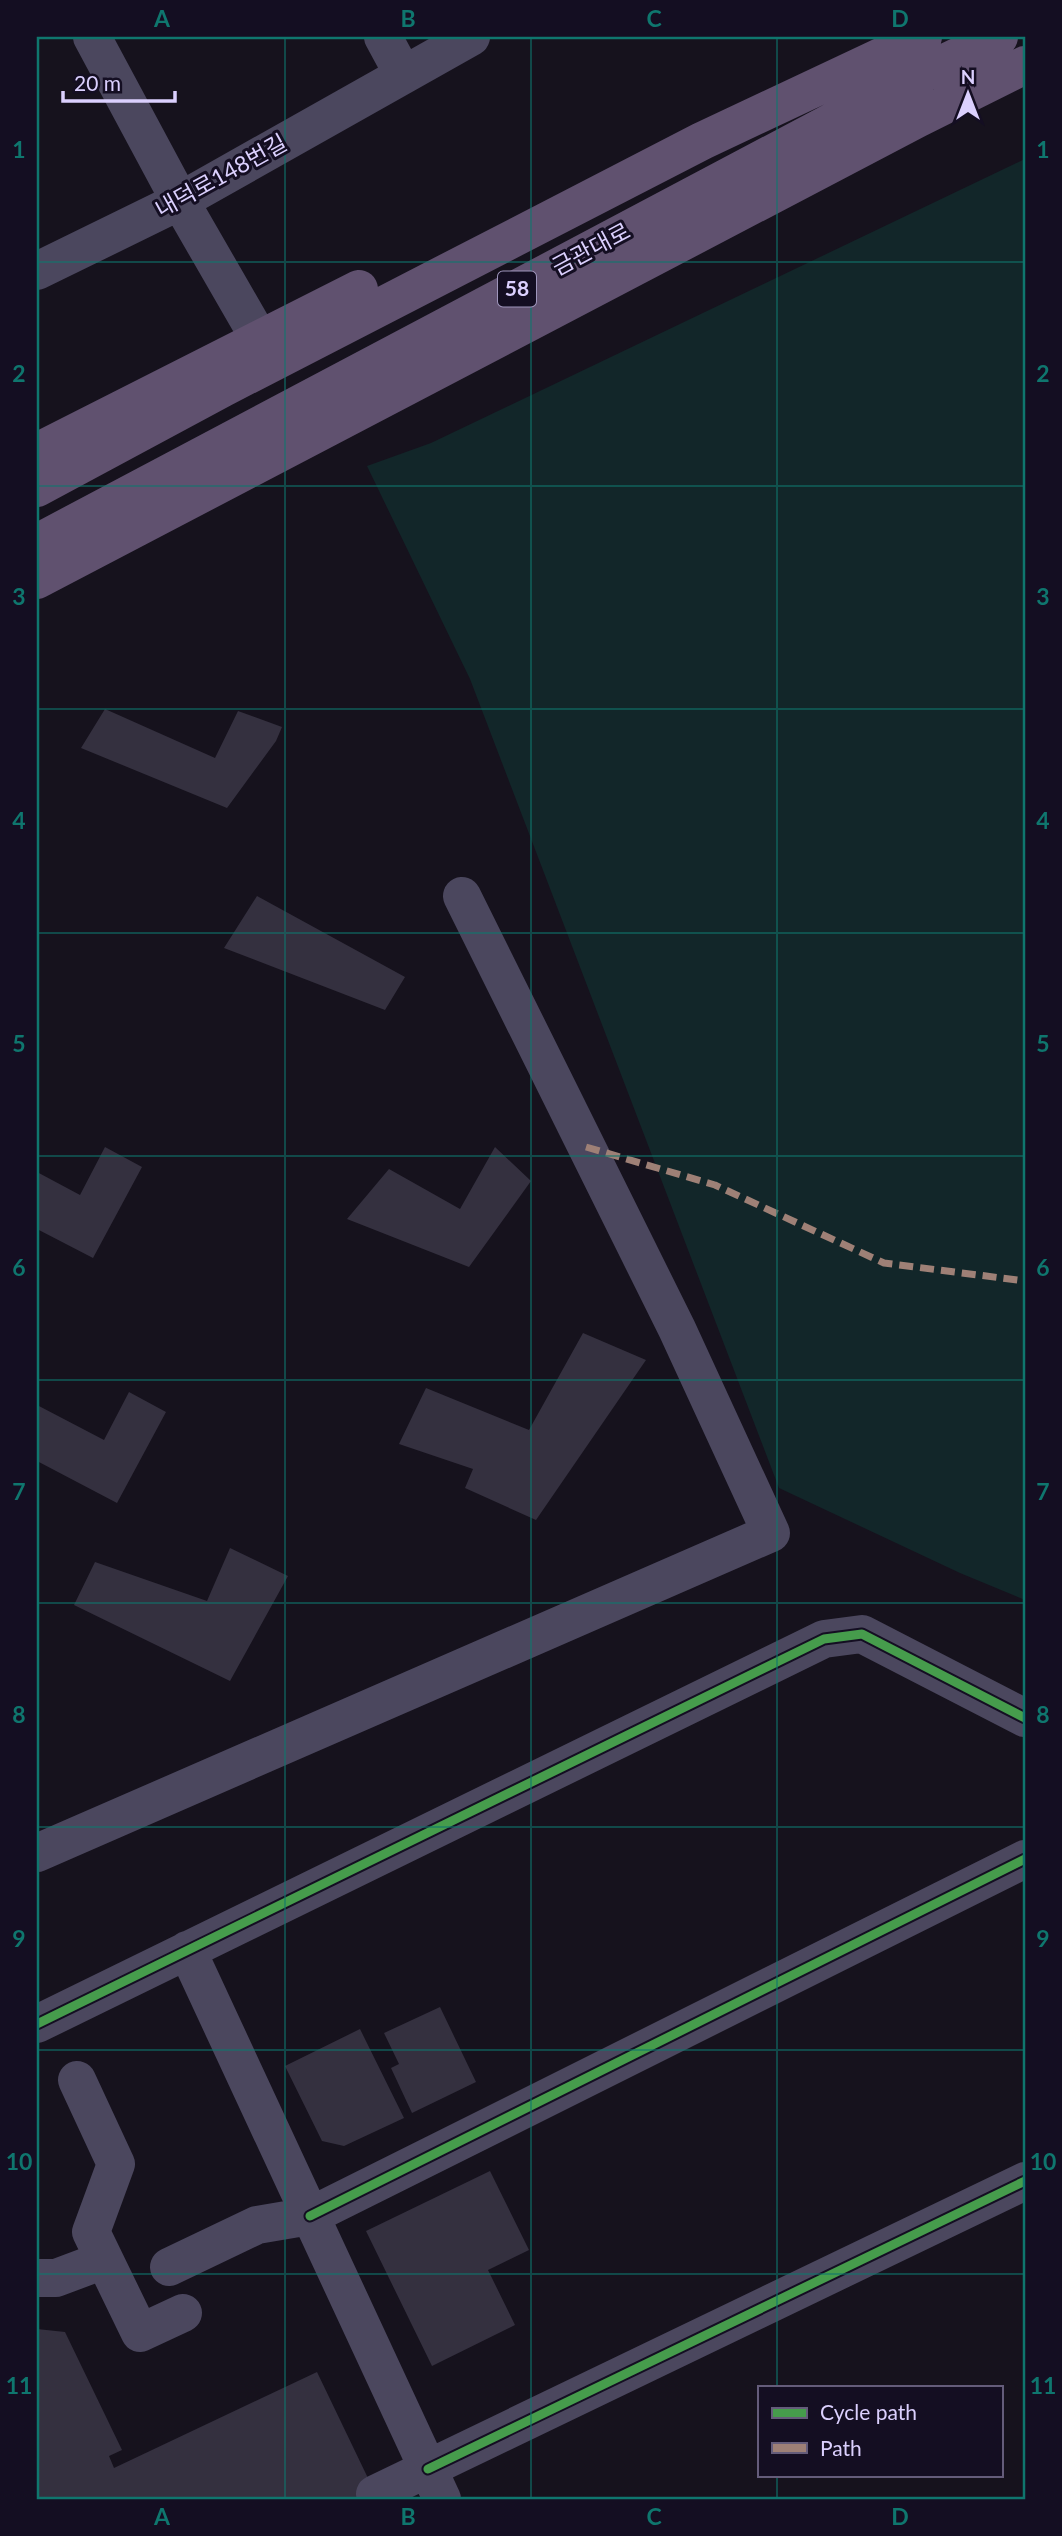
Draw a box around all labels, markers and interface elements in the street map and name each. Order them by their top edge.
text: A [153,4,171,32]
text: B [400,4,416,32]
text: C [646,4,662,32]
text: D [891,4,909,32]
scale bar [63,60,175,104]
north arrow [932,60,1002,130]
text: N [961,65,975,88]
text: 20 m [74,70,121,95]
street label: 내덕로148번길 [150,128,291,223]
text: 1 [12,135,26,163]
text: 1 [1036,135,1050,163]
street label: 금관대로 [547,216,634,280]
road number: 58 [498,272,536,306]
text: 2 [12,359,26,387]
text: 2 [1036,359,1050,387]
text: 3 [12,582,26,610]
text: 3 [1036,582,1050,610]
text: 4 [12,806,26,834]
text: 4 [1036,806,1050,834]
text: 5 [12,1029,26,1057]
text: 5 [1036,1029,1050,1057]
text: 6 [12,1253,26,1281]
text: 6 [1036,1253,1050,1281]
text: 7 [12,1477,26,1505]
text: 7 [1036,1477,1050,1505]
text: 8 [12,1700,26,1728]
text: 8 [1036,1700,1050,1728]
text: 9 [12,1924,26,1952]
text: 9 [1036,1924,1050,1952]
text: 10 [6,2147,32,2175]
text: 10 [1030,2147,1056,2175]
text: 11 [6,2371,32,2399]
text: 11 [1030,2371,1056,2399]
legend [758,2386,1002,2476]
text: Cycle path [820,2399,917,2424]
text: Path [820,2435,862,2460]
text: A [153,2502,171,2530]
text: B [400,2502,416,2530]
text: C [646,2502,662,2530]
text: D [891,2502,909,2530]

